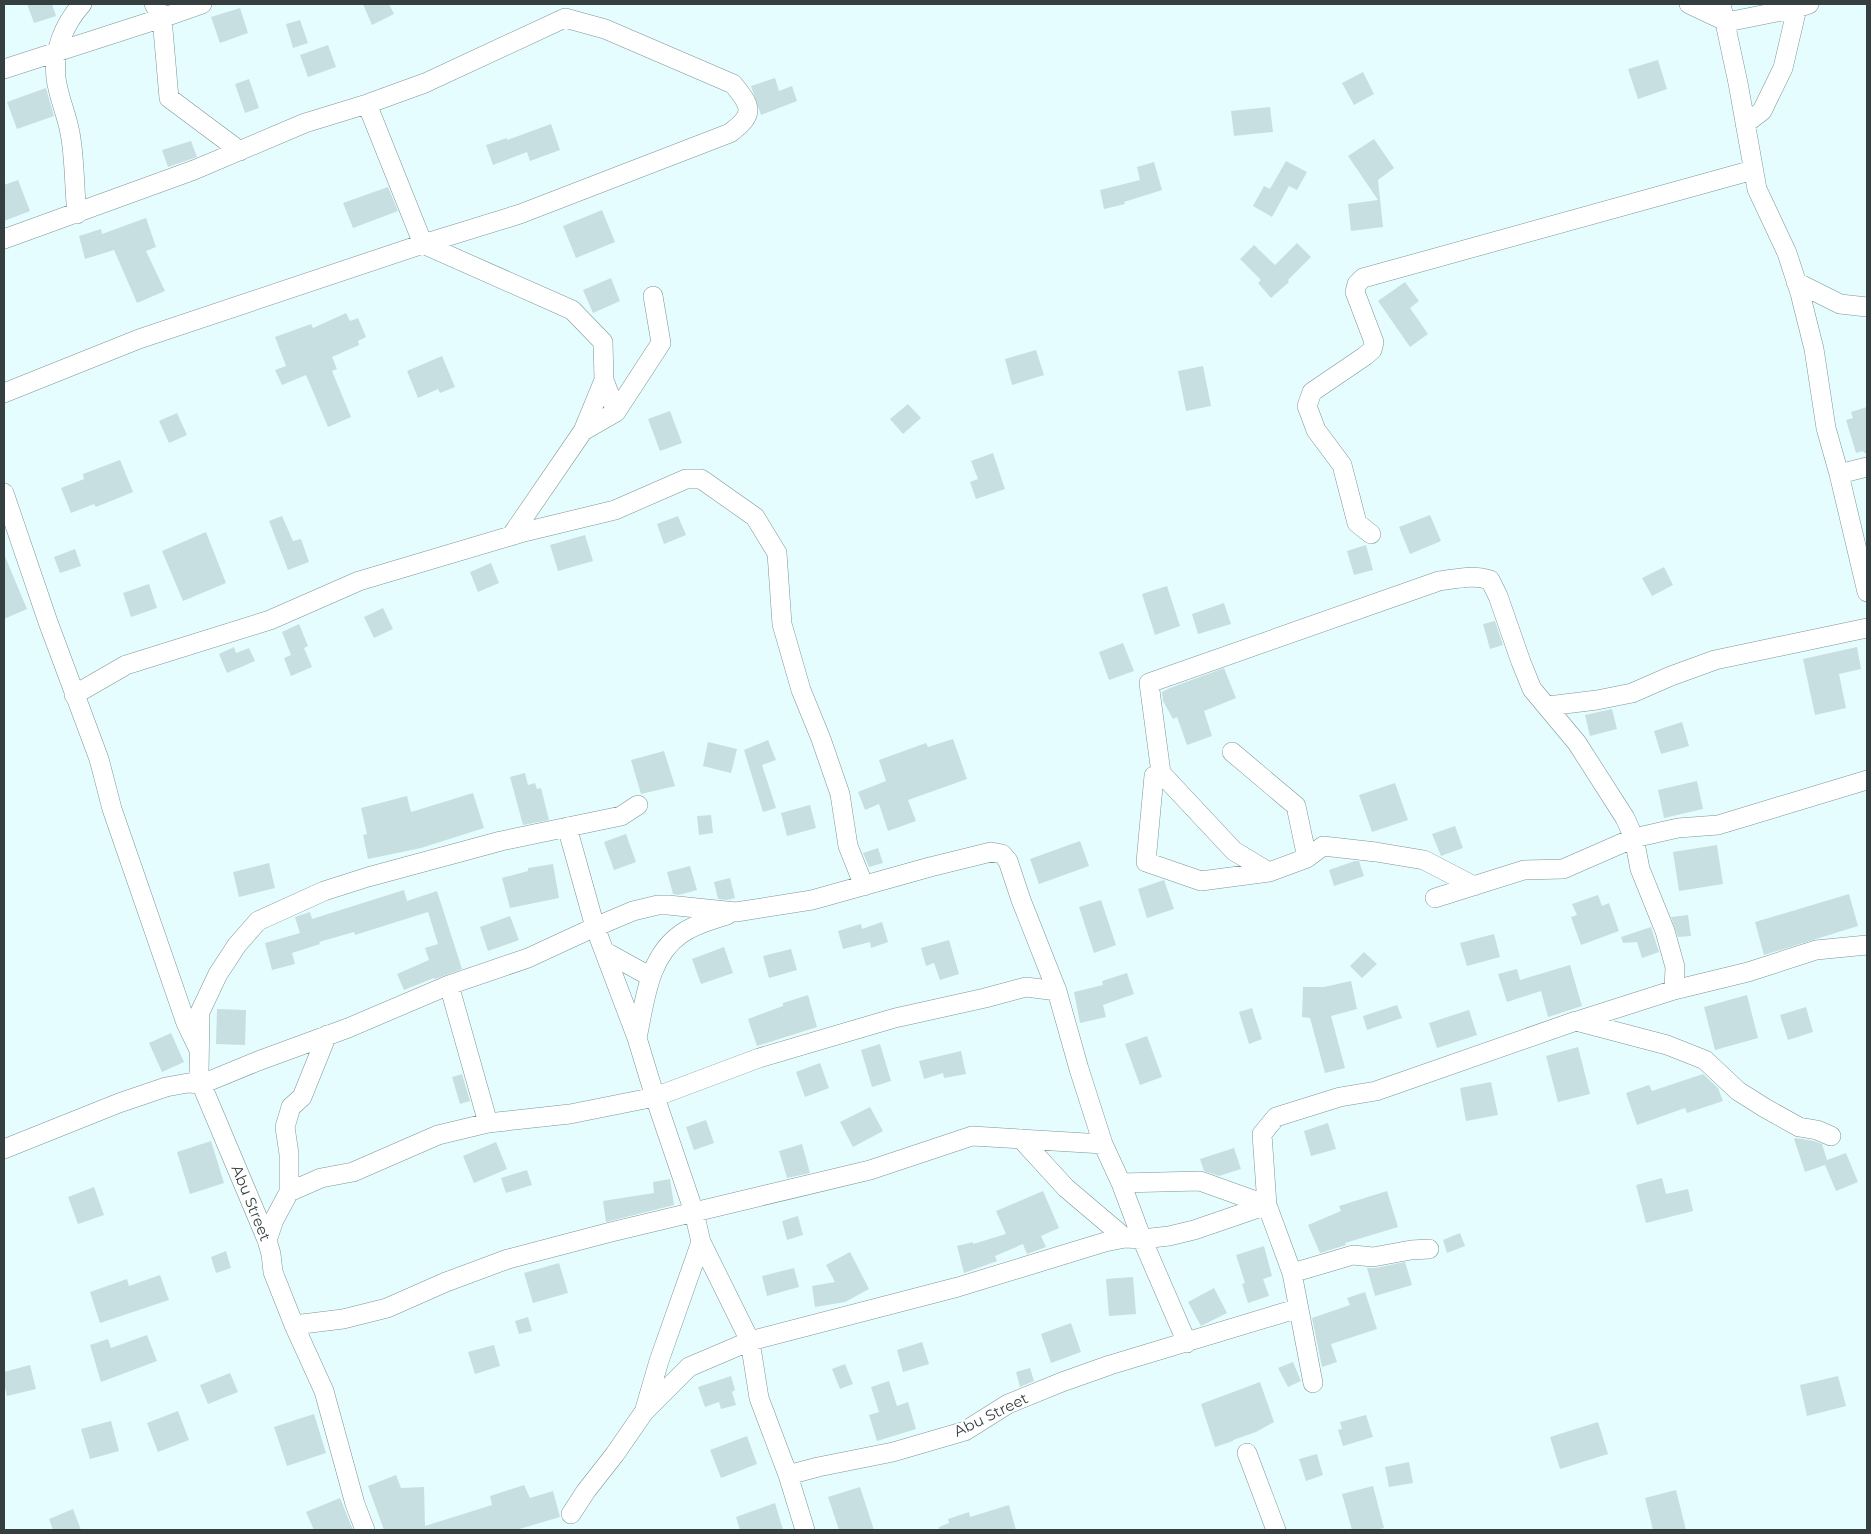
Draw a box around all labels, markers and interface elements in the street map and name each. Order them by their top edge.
street label: Abu Street [228,1162,275,1244]
street label: Abu Street [951,1388,1031,1441]

